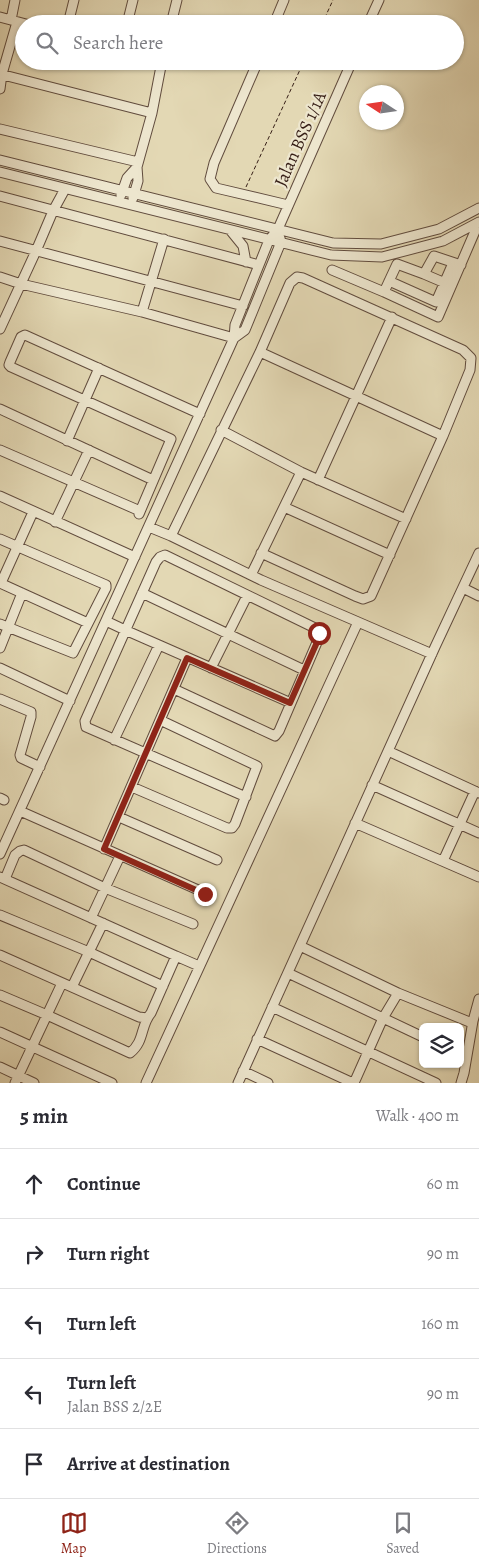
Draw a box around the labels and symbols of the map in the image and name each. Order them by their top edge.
north arrow [359,85,404,130]
street label: Jalan BSS 1/1A [268,87,332,191]
route start [308,622,331,645]
route end [194,883,217,906]

